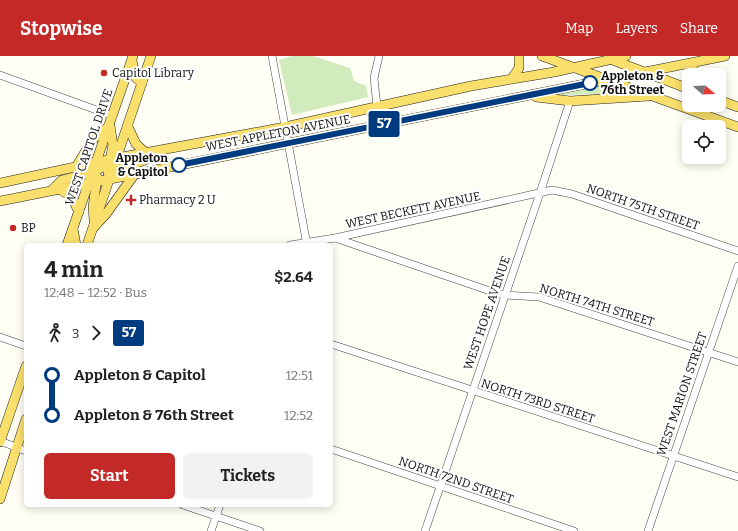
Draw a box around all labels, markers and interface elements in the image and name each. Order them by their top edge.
text: Stopwise [20,17,102,40]
text: Map [565,20,593,37]
text: Layers [615,20,658,37]
text: Share [680,20,718,37]
place label: Capitol Library [112,66,195,80]
marker: Capitol Library [99,68,109,78]
north arrow [682,68,726,112]
map controls [682,68,726,164]
place label: Appleton & 76th Street [601,69,664,97]
marker: Appleton & 76th Street [582,75,598,91]
street label: WEST CAPITOL DRIVE [62,87,116,207]
line badge: 57 [366,111,402,137]
street label: WEST APPLETON AVENUE [204,112,352,154]
text: 57 [377,115,391,132]
button: locate [682,120,726,164]
place label: Appleton & Capitol [115,151,168,179]
marker: Appleton & Capitol [171,157,187,173]
street label: NORTH 75TH STREET [585,181,701,233]
street label: WEST BECKETT AVENUE [344,189,482,231]
place label: Pharmacy 2 U [139,193,216,207]
marker: Pharmacy 2 U [126,195,136,205]
place label: BP [21,221,36,235]
marker: BP [8,223,18,233]
street label: WEST HOPE AVENUE [461,254,513,372]
text: 4 min [44,256,104,283]
text: $2.64 [274,268,313,286]
street label: NORTH 74TH STREET [538,281,656,329]
text: 12:48 – 12:52 · Bus [44,285,147,300]
icon: walk [44,322,66,344]
icon: forward [85,322,107,344]
text: 57 [121,324,136,341]
text: 3 [72,326,79,341]
street label: WEST MARION STREET [654,330,710,458]
text: Appleton & Capitol [74,366,206,384]
text: 12:51 [286,368,313,383]
street label: NORTH 73RD STREET [479,376,597,426]
text: Appleton & 76th Street [74,406,234,424]
text: 12:52 [284,408,313,423]
button: Start [44,453,175,499]
button: Tickets [183,453,313,499]
street label: NORTH 72ND STREET [397,454,515,506]

